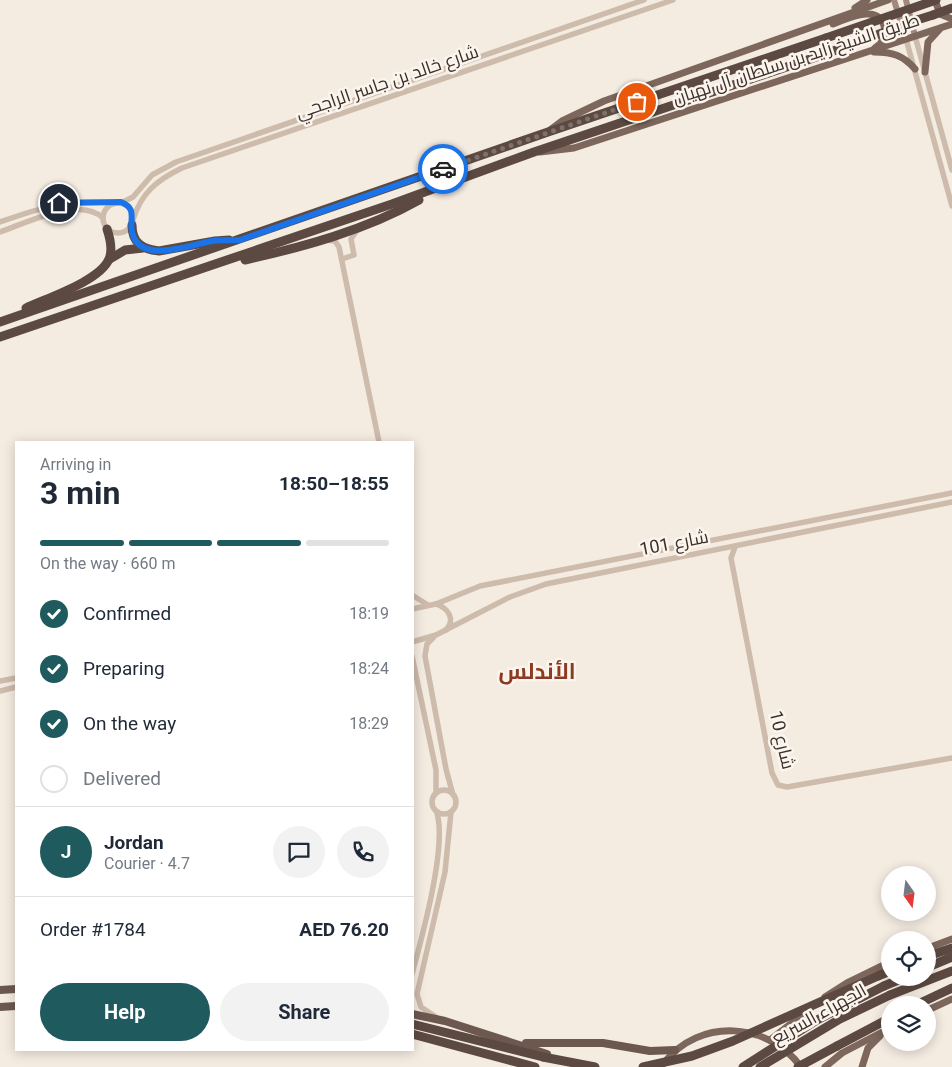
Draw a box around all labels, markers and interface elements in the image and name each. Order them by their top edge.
street label: طريق الشيخ زايد بن سلطان آل نهيان [670,9,923,110]
street label: شارع خالد بن جاسر الراجحي [293,40,482,127]
pin [616,81,658,123]
icon: bag [623,88,651,116]
courier [418,144,468,194]
icon: car [429,155,457,183]
pin [38,182,80,224]
icon: home [45,189,73,217]
text: Arriving in [40,455,111,474]
text: 18:50–18:55 [279,472,389,495]
text: 3 min [40,474,120,512]
street label: شارع 101 [638,526,711,561]
text: On the way · 660 m [40,554,176,573]
icon: check [40,600,68,628]
text: Confirmed [83,602,171,625]
text: 18:19 [349,604,389,623]
icon: check [40,655,68,683]
text: Preparing [83,657,165,680]
text: 18:24 [349,659,389,678]
district label: الأندلس [498,659,576,685]
street label: شارع 10 [764,708,799,772]
icon: check [40,710,68,738]
text: On the way [83,712,176,735]
text: 18:29 [349,714,389,733]
text: Delivered [83,767,161,790]
button: chat [273,826,325,878]
button: phone [337,826,389,878]
text: Jordan [104,831,164,854]
text: J [61,840,71,863]
text: Courier · 4.7 [104,854,190,873]
north arrow [881,866,936,921]
map controls [881,866,936,1051]
text: Order #1784 [40,918,146,941]
text: AED 76.20 [299,918,389,941]
button: locate [881,931,936,986]
street label: الجهراء السريع [768,979,871,1050]
button: Help [40,983,210,1041]
button: Share [220,983,389,1041]
button: layers [881,996,936,1051]

